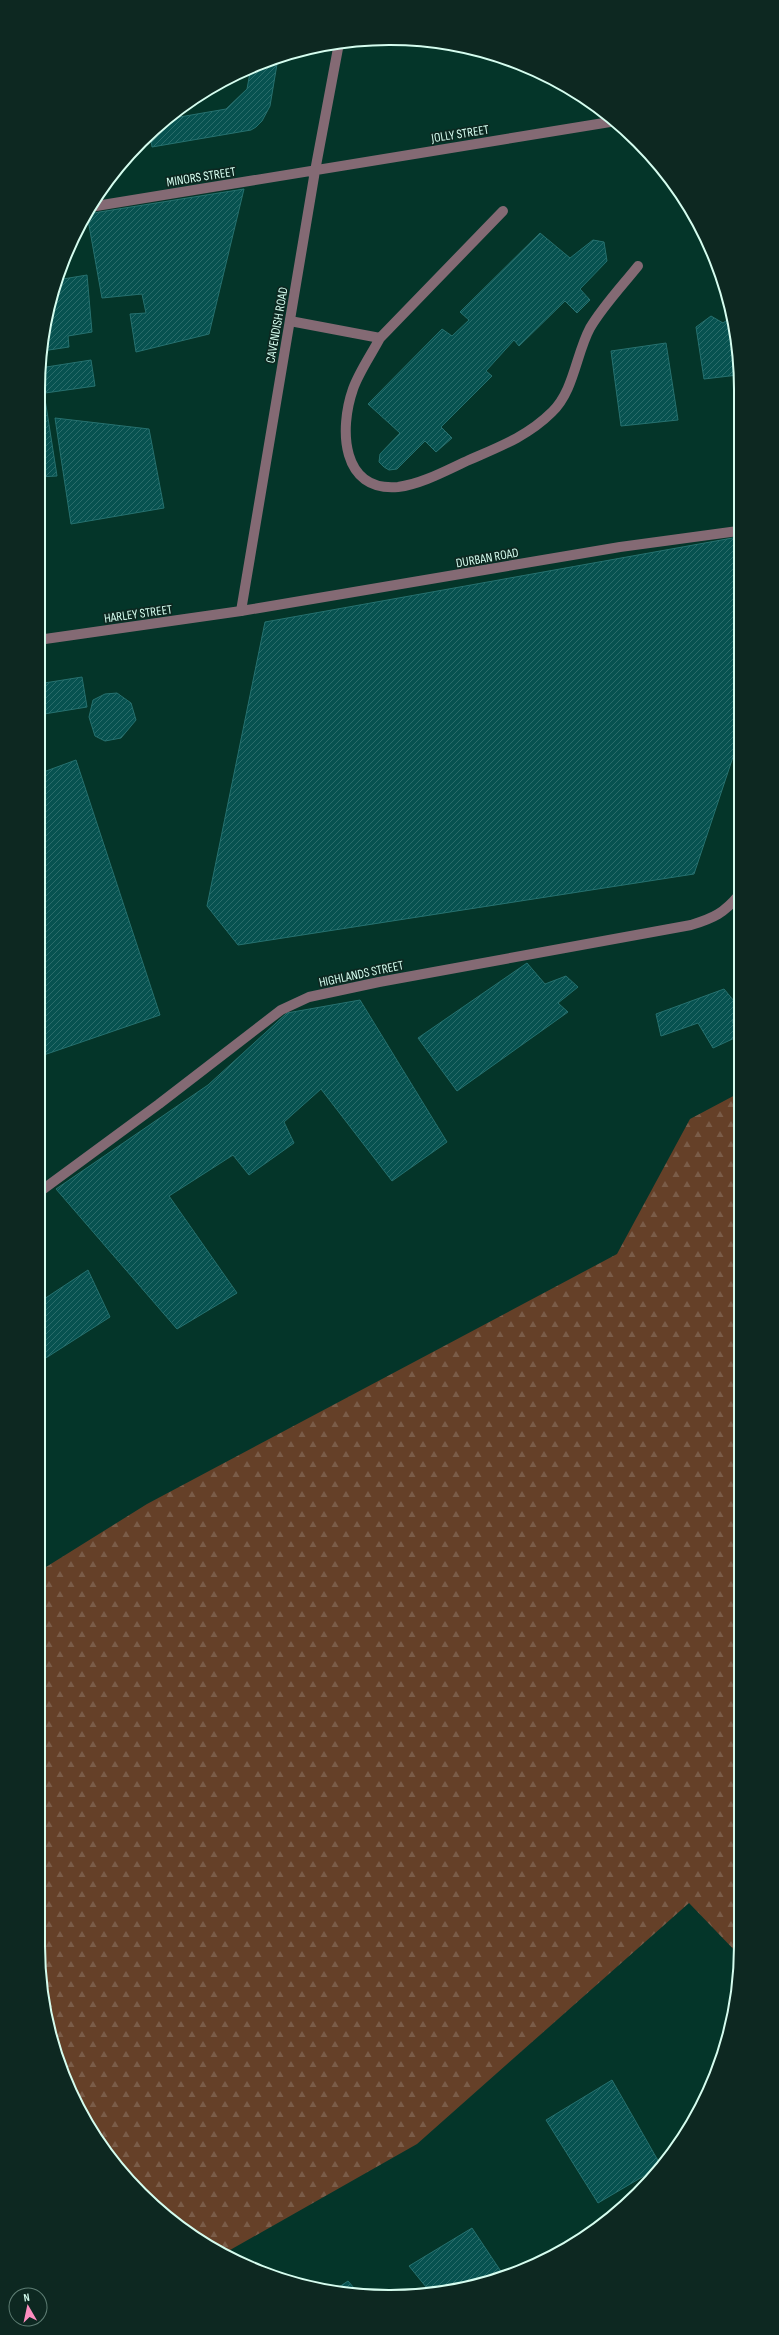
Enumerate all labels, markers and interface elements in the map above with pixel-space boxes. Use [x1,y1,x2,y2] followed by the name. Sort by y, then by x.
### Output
[429,122,490,147] street label: JOLLY STREET
[165,164,237,190] street label: MINORS STREET
[262,286,292,364] street label: CAVENDISH ROAD
[455,545,520,571] street label: DURBAN ROAD
[103,601,173,627] street label: HARLEY STREET
[317,957,405,991] street label: HIGHLANDS STREET
[8,2287,48,2327] north arrow
[23,2291,31,2304] text: N

